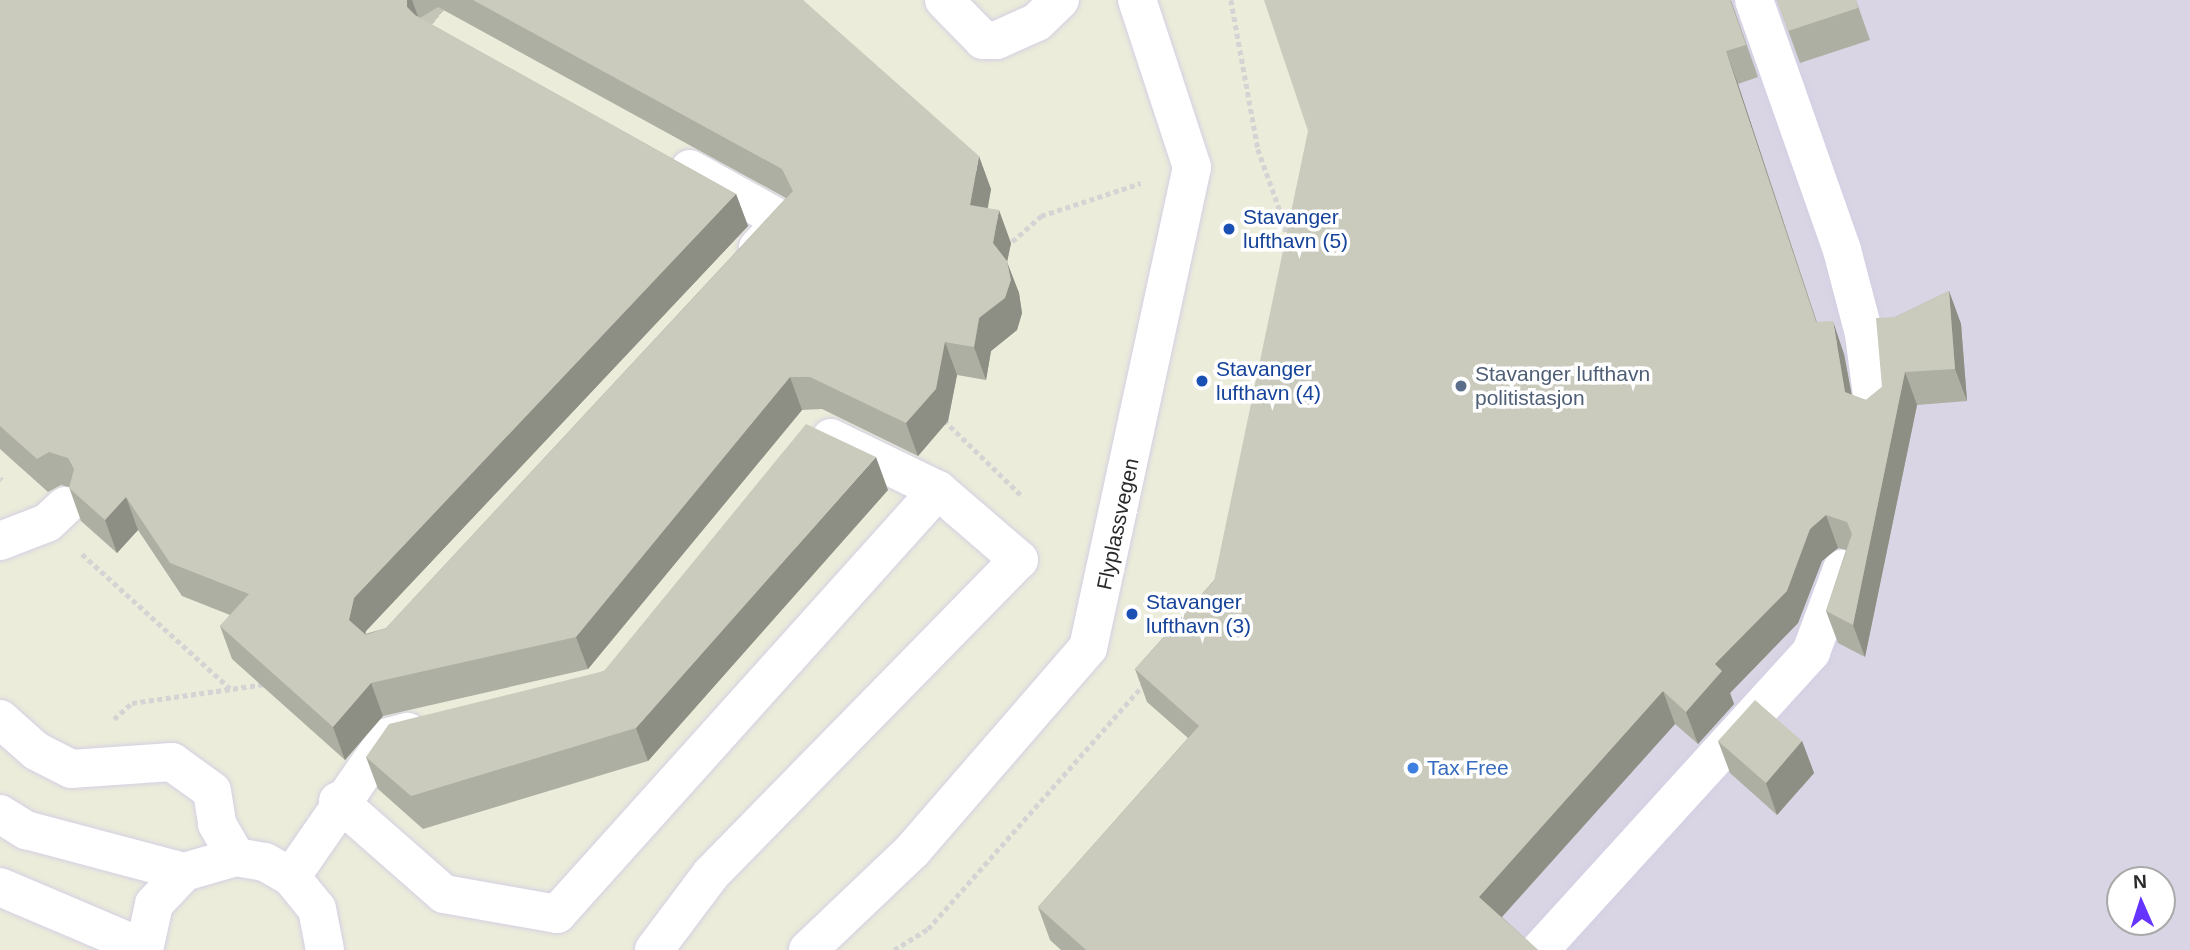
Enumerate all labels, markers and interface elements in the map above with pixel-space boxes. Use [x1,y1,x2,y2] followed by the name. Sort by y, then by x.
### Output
[1243,204,1348,254] place label: Stavanger lufthavn (5)
[1221,221,1237,237] marker: Stavanger lufthavn (5)
[1216,356,1321,406] place label: Stavanger lufthavn (4)
[1475,361,1650,411] place label: Stavanger lufthavn politistasjon
[1194,373,1210,389] marker: Stavanger lufthavn (4)
[1453,378,1469,394] marker: Stavanger lufthavn politistasjon
[1092,456,1144,592] street label: Flyplassvegen
[1146,589,1251,639] place label: Stavanger lufthavn (3)
[1124,606,1140,622] marker: Stavanger lufthavn (3)
[1427,755,1509,781] place label: Tax Free
[1405,760,1421,776] marker: Tax Free
[2106,866,2176,936] north arrow
[2133,871,2147,892] text: N

